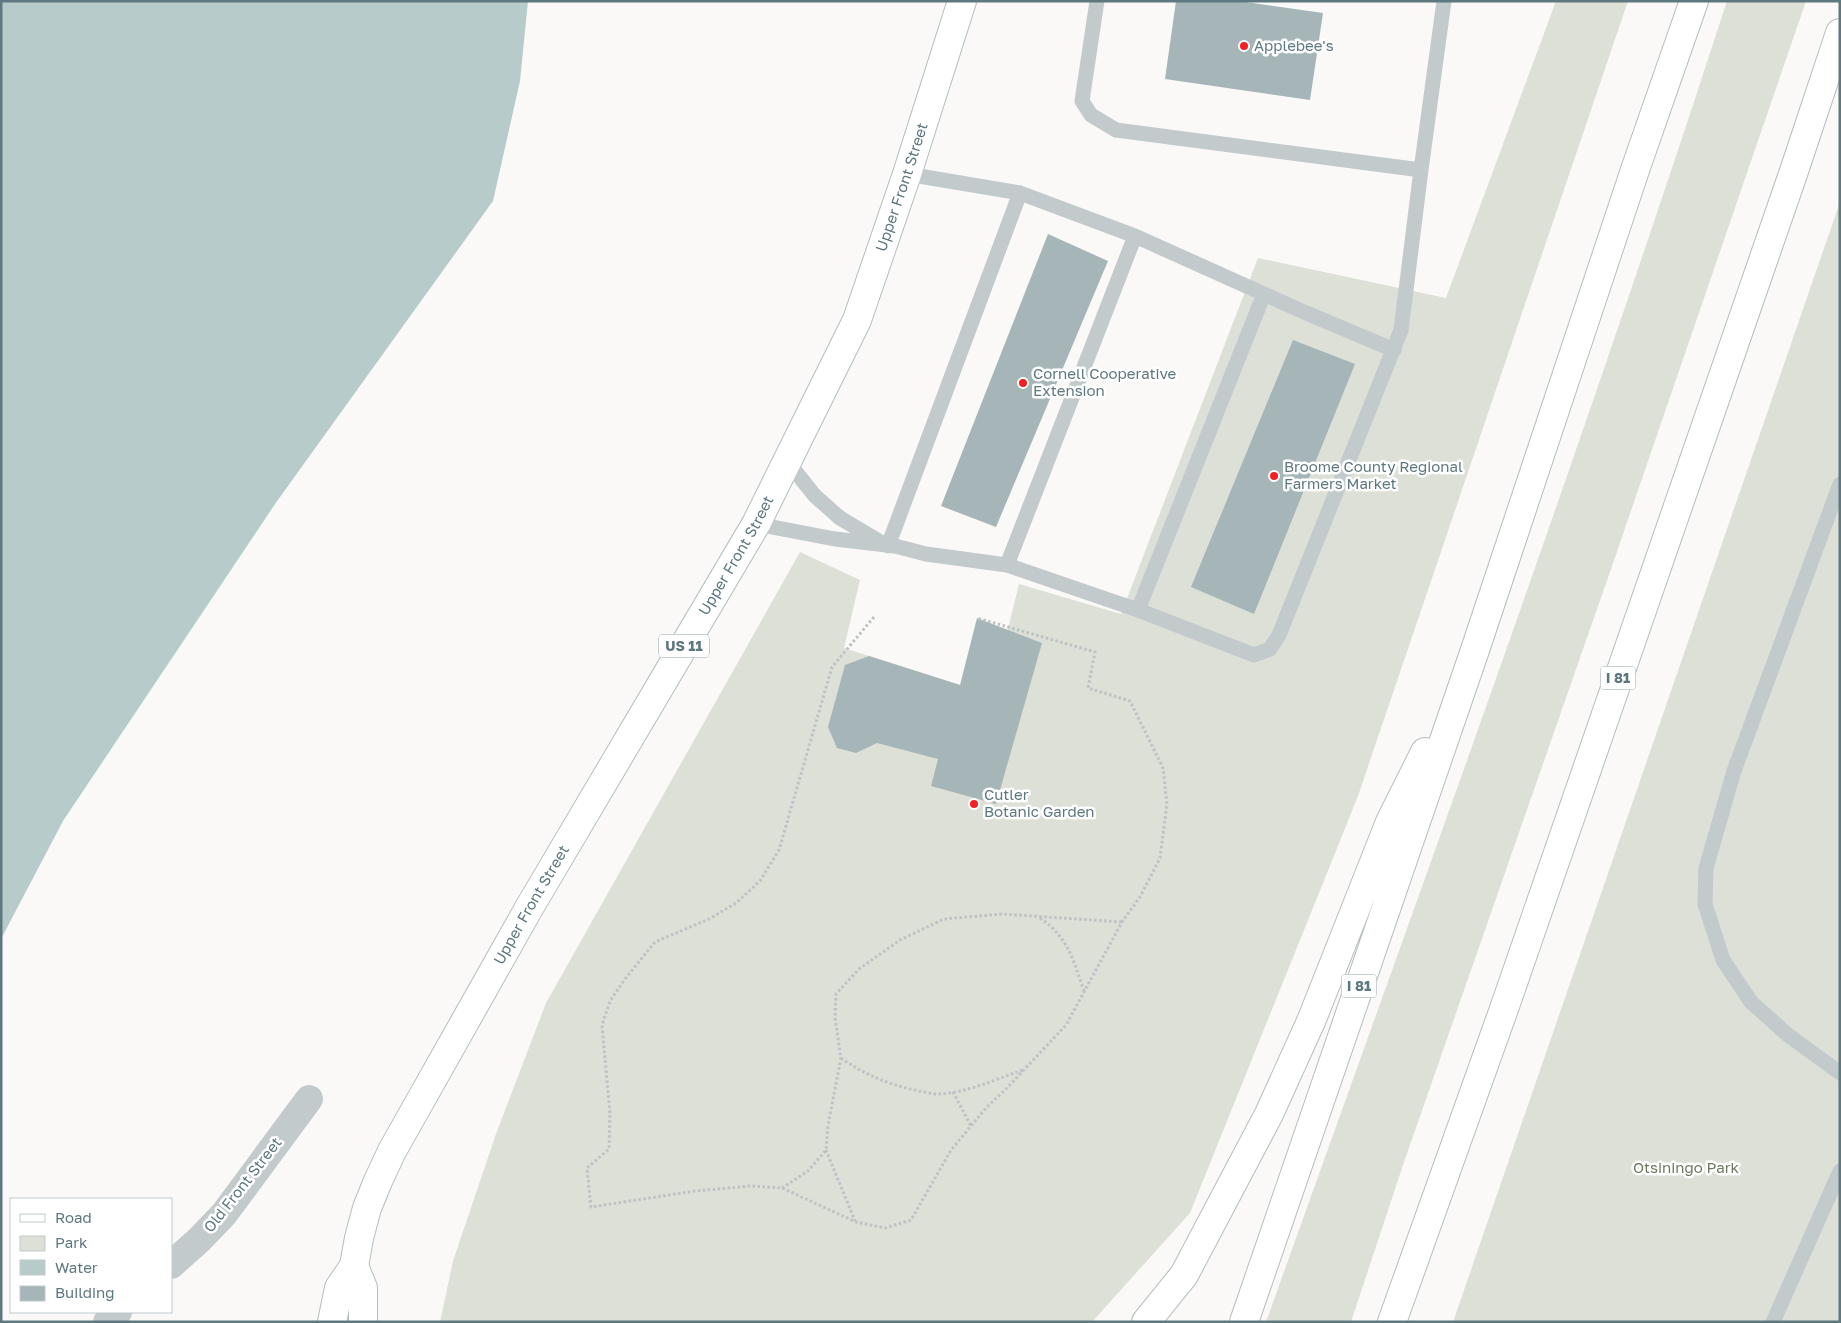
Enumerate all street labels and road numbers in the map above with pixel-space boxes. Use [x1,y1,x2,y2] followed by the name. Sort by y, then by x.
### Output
[871,120,931,254] street label: Upper Front Street
[694,492,777,618] street label: Upper Front Street
[659,634,709,658] road number: US 11
[1600,666,1636,690] road number: I 81
[489,842,572,967] street label: Upper Front Street
[1342,974,1376,998] road number: I 81
[200,1133,285,1235] street label: Old Front Street

